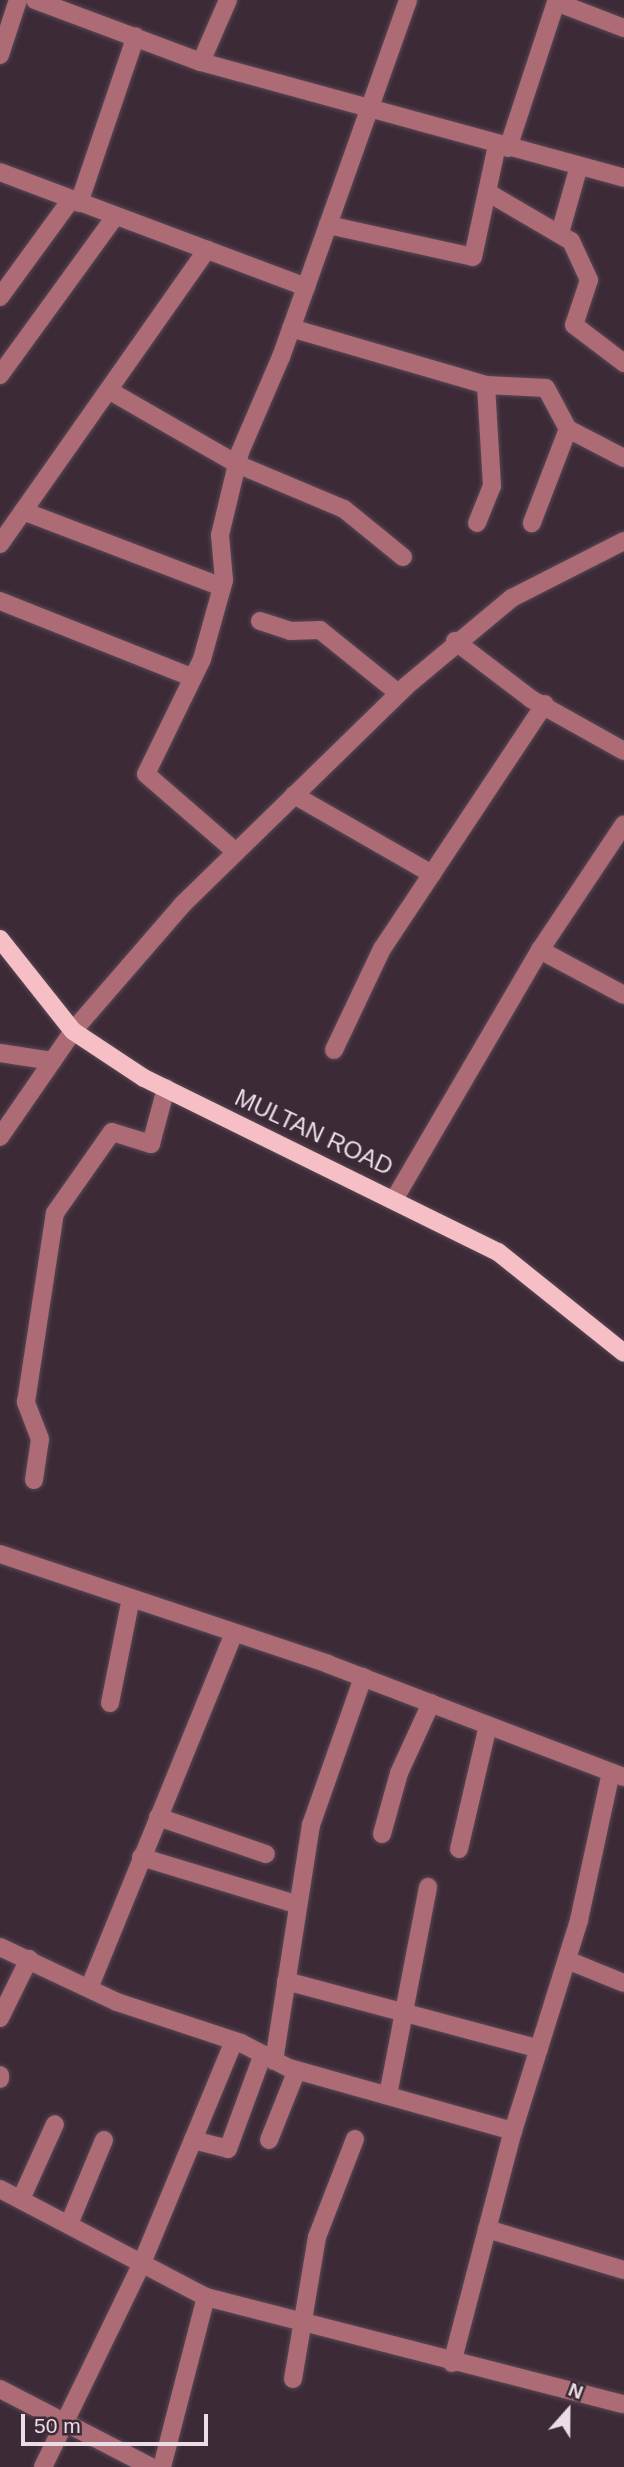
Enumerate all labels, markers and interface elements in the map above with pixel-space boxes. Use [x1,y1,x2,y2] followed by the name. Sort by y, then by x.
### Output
[230,1083,398,1181] street label: MULTAN ROAD
[533,2376,603,2446] north arrow
[566,2379,586,2403] text: N
[24,2400,212,2444] scale bar
[34,2414,81,2437] text: 50 m

